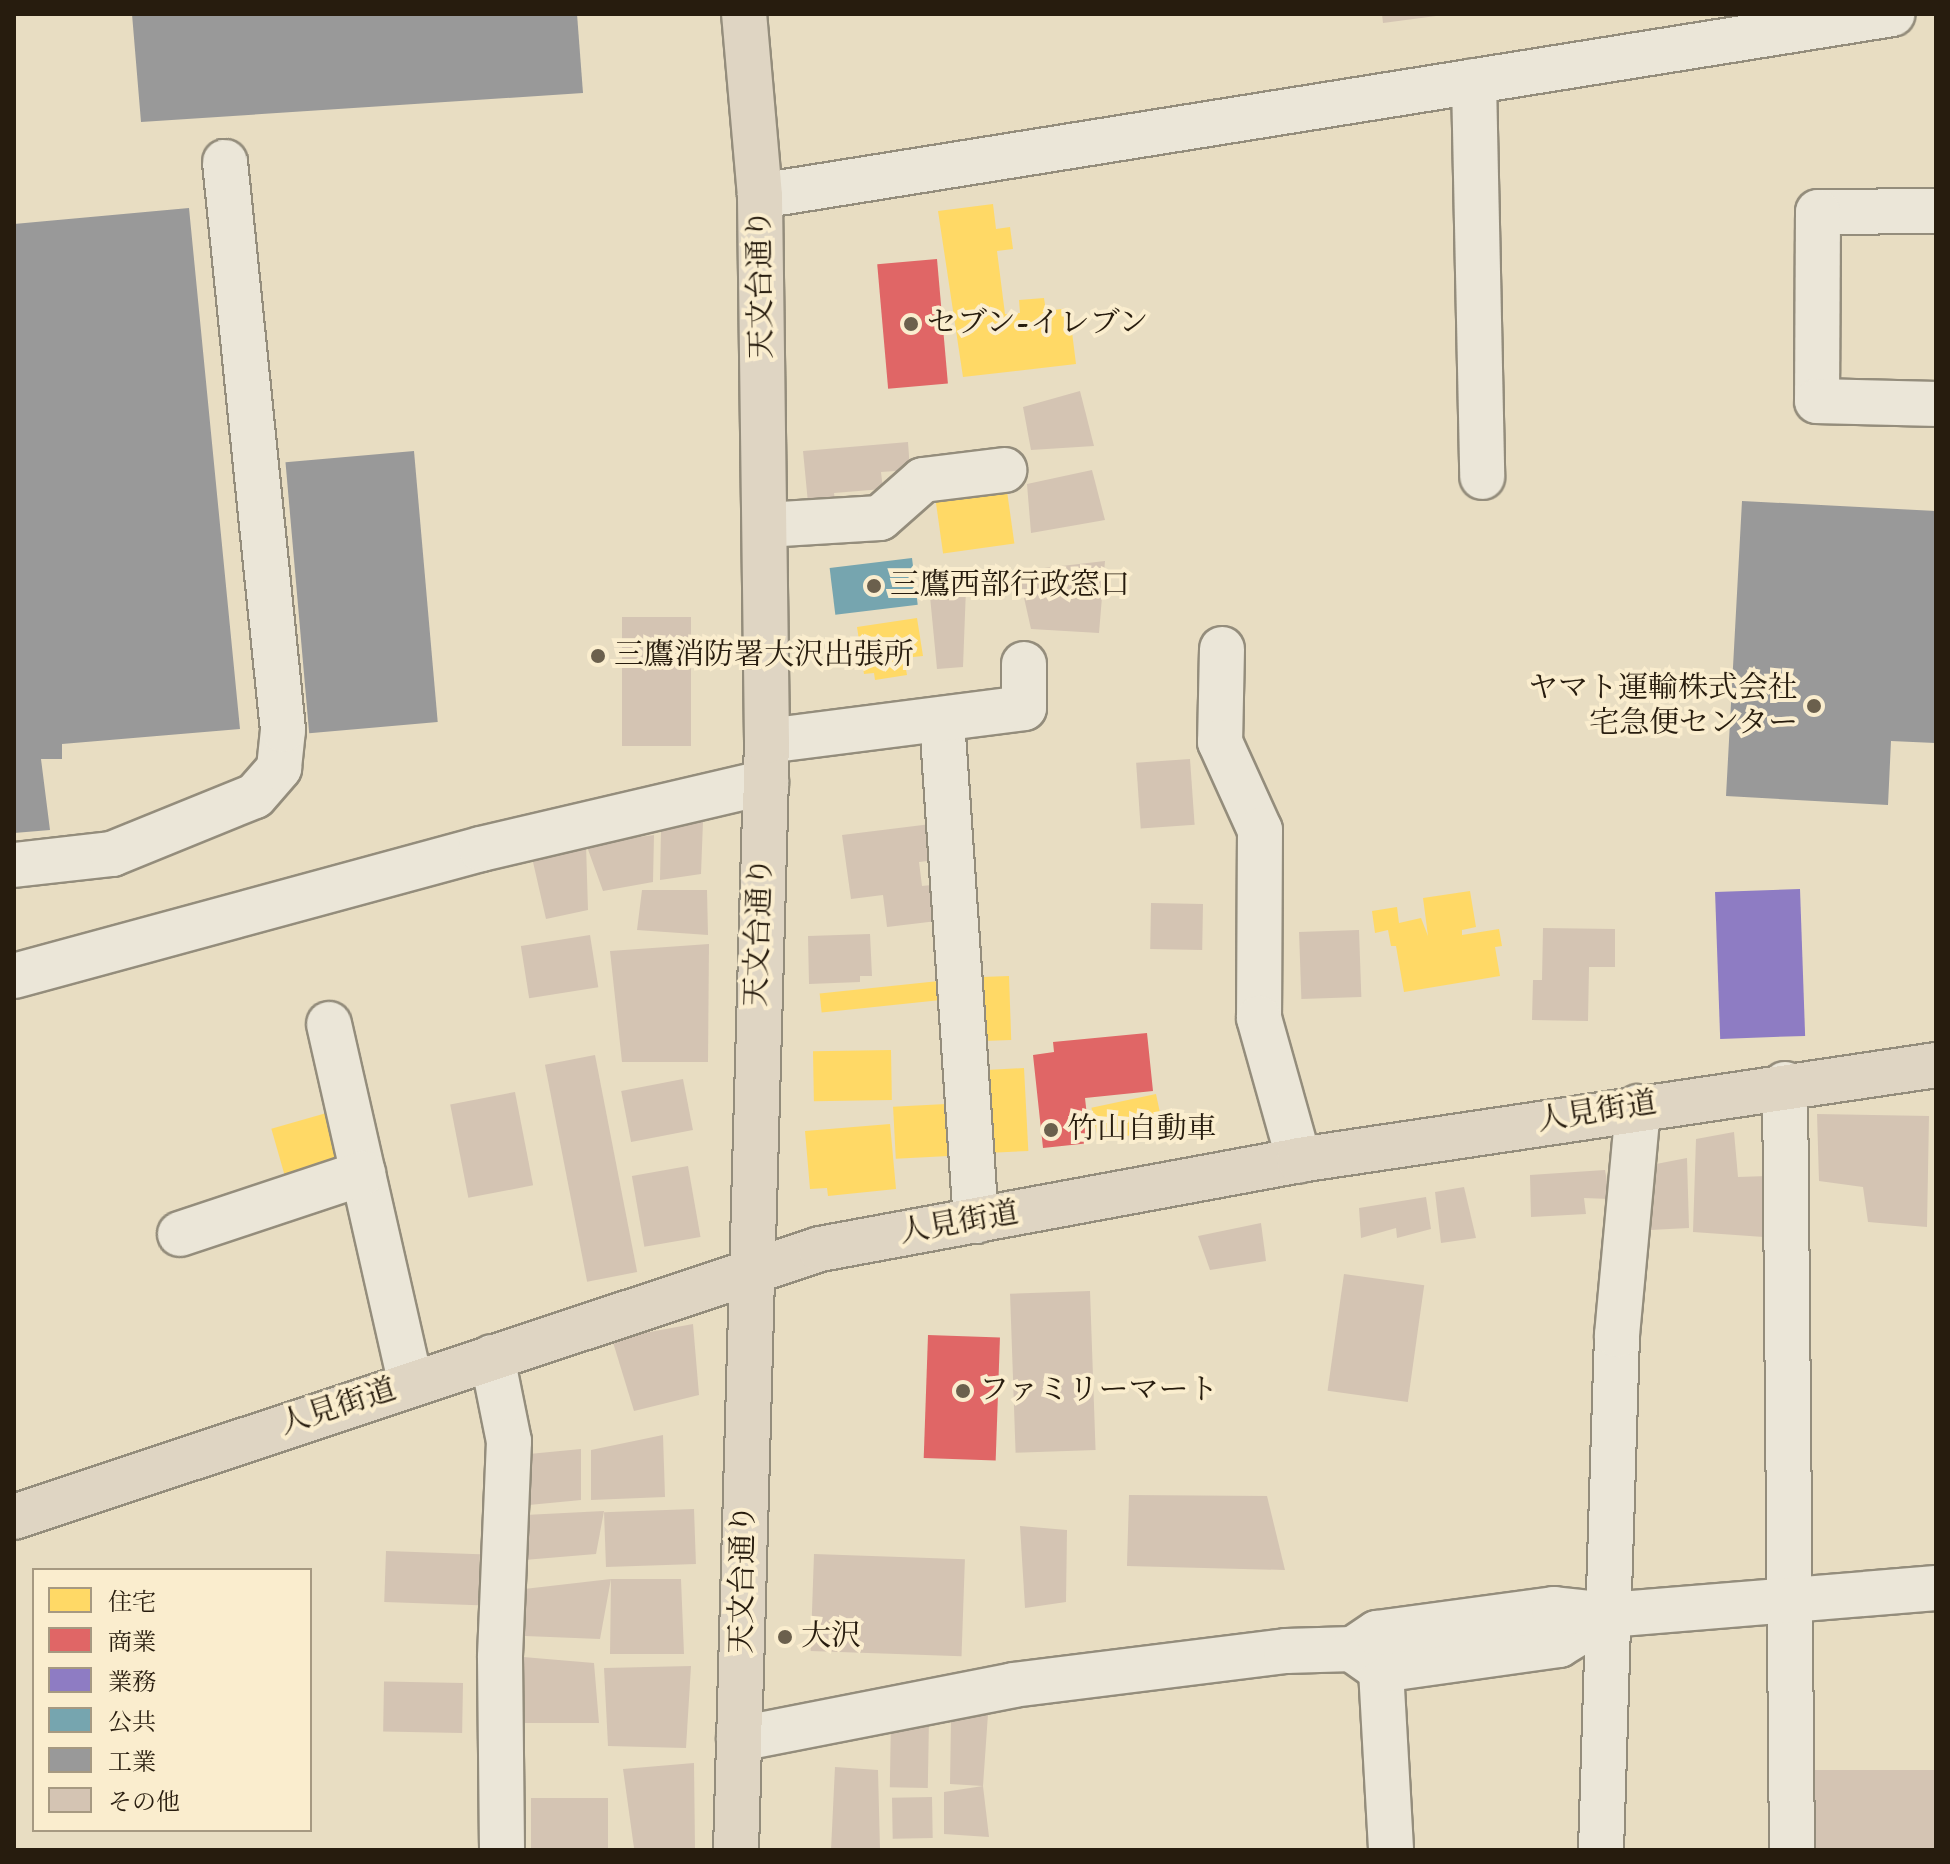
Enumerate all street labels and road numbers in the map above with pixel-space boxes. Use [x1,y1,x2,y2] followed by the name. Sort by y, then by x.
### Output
[743,209,781,359] street label: 天文台通り
[739,856,781,1008] street label: 天文台通り
[1535,1086,1659,1140] street label: 人見街道
[897,1196,1021,1252] street label: 人見街道
[275,1372,401,1444] street label: 人見街道
[725,1504,763,1654] street label: 天文台通り

